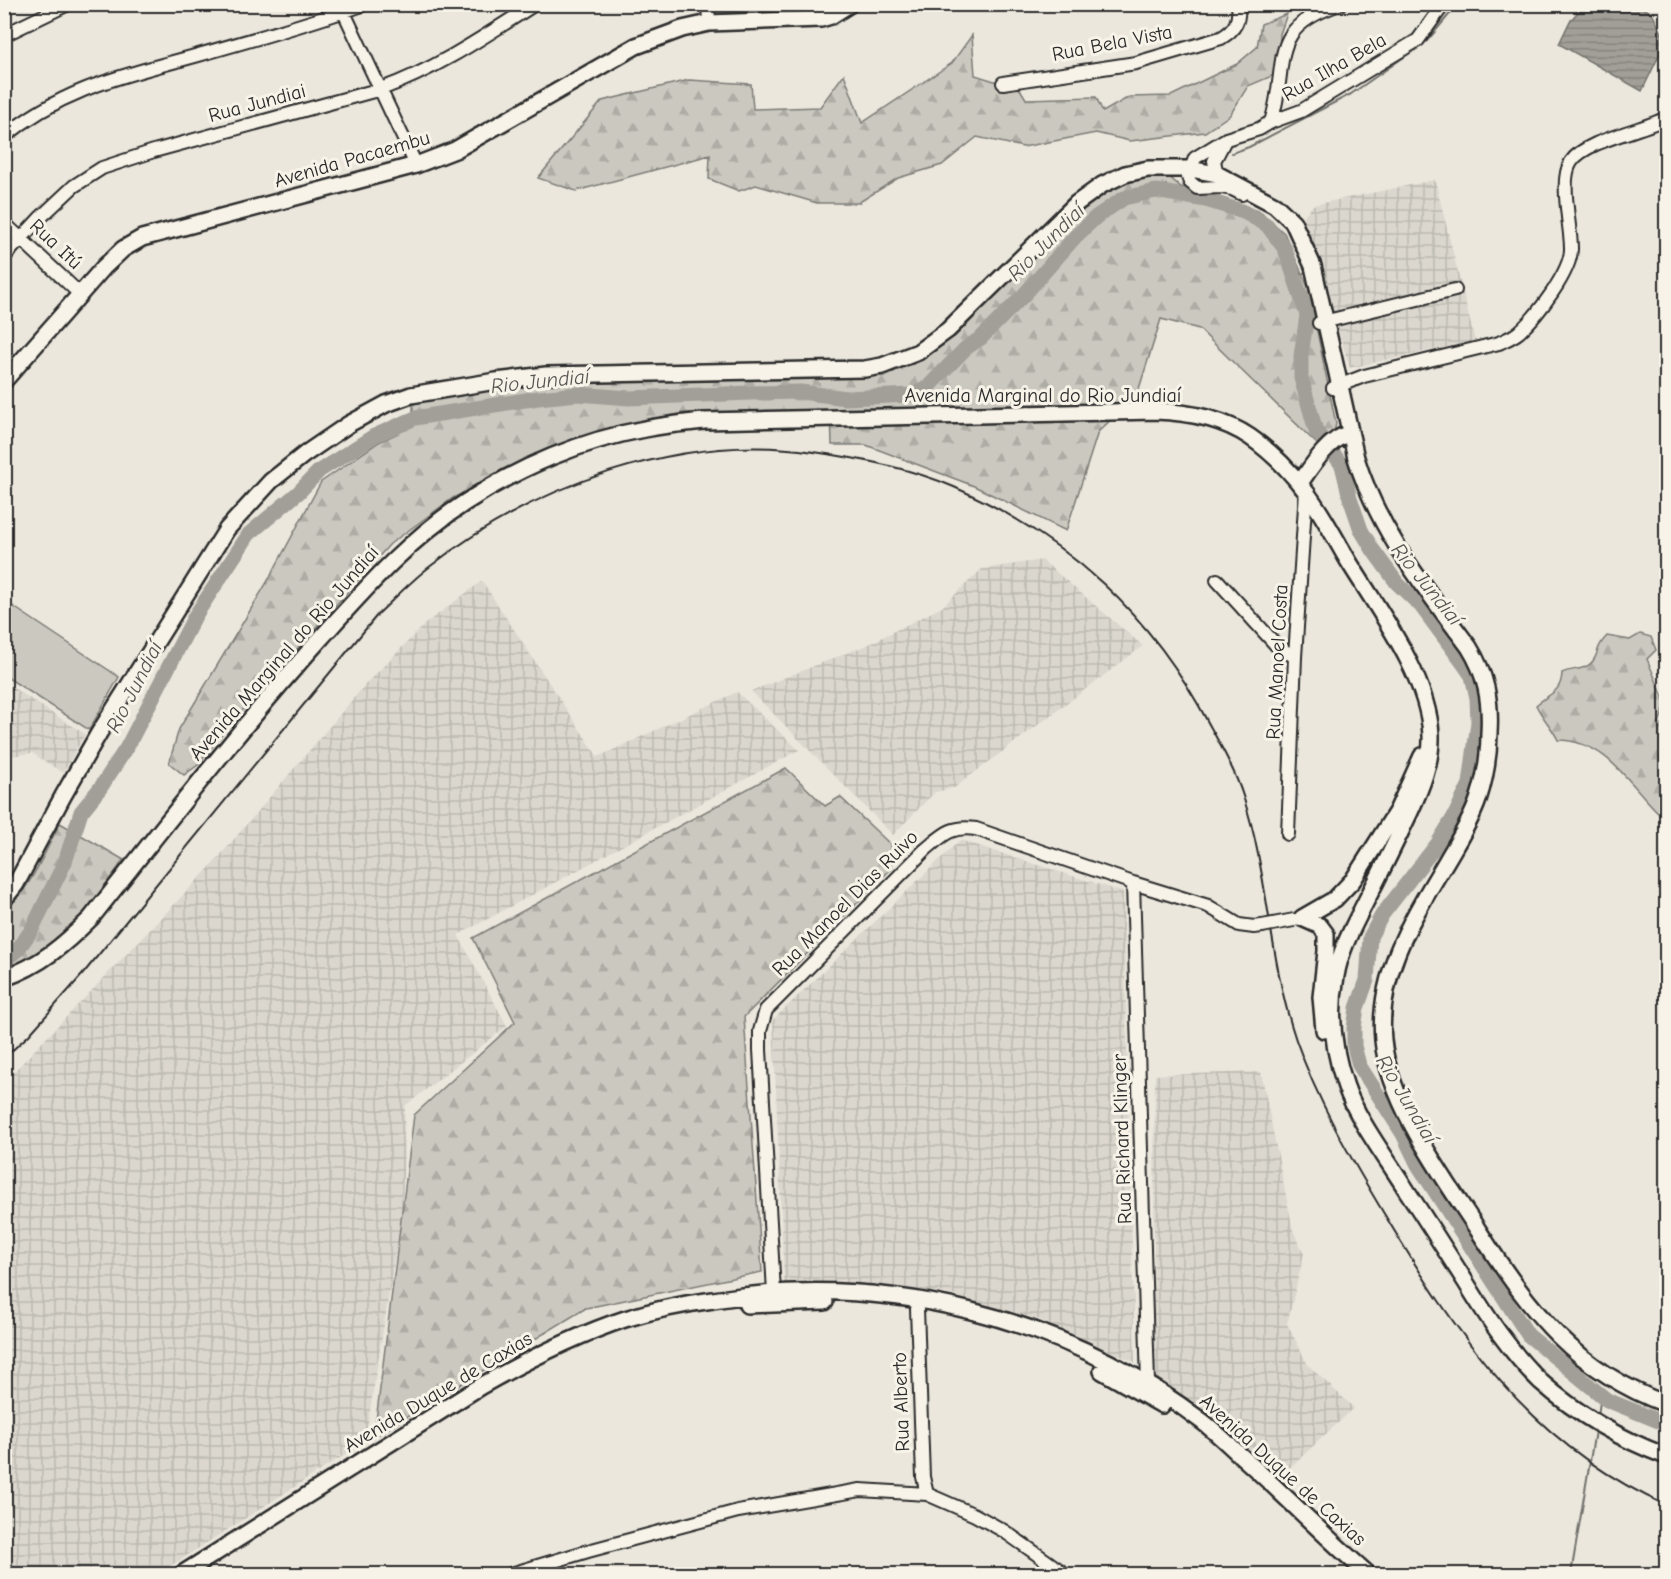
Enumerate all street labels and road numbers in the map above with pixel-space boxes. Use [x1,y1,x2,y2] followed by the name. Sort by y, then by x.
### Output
[1050,20,1174,66] street label: Rua Bela Vista
[1278,28,1390,106] street label: Rua Ilha Bela
[206,79,308,127] street label: Rua Jundiai
[271,126,433,192] street label: Avenida Pacaembu
[25,214,87,274] street label: Rua Itú
[905,384,1182,407] street label: Avenida Marginal do Rio Jundiaí
[185,541,384,765] street label: Avenida Marginal do Rio Jundiaí
[1261,584,1293,740] street label: Rua Manoel Costa
[767,825,923,981] street label: Rua Manoel Dias Ruivo
[1108,1053,1136,1225] street label: Rua Richard Klinger
[340,1327,536,1457] street label: Avenida Duque de Caxias
[888,1352,914,1452] street label: Rua Alberto
[1195,1389,1371,1551] street label: Avenida Duque de Caxias

